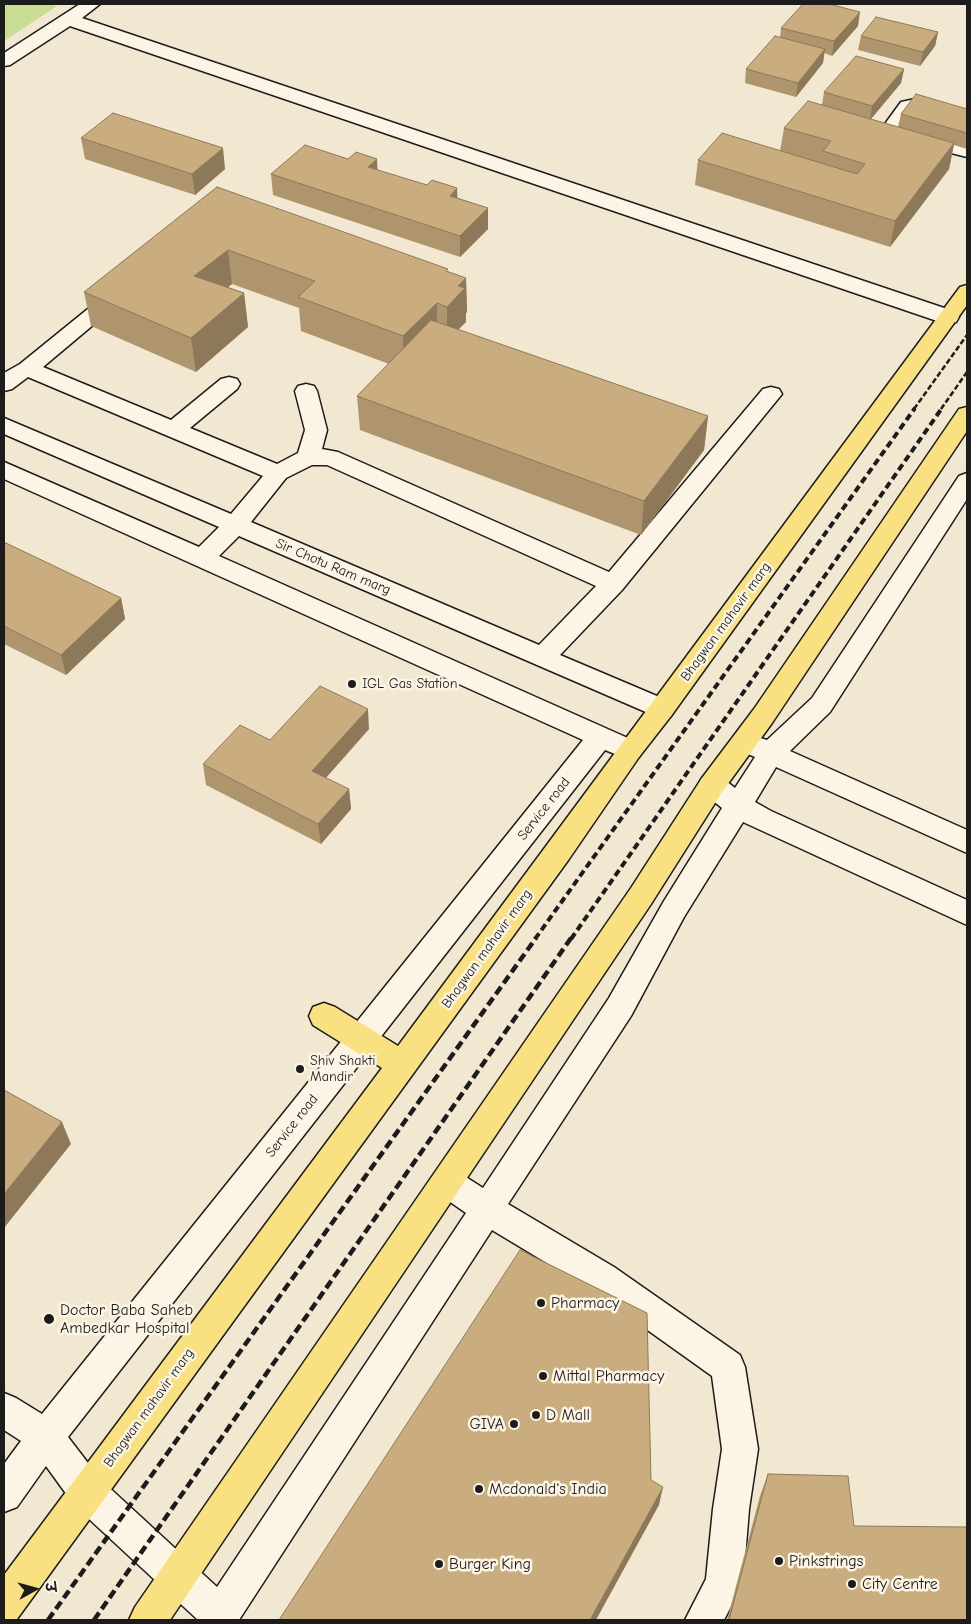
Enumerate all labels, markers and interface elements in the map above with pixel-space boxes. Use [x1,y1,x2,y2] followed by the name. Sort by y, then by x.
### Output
[273,535,393,599] street label: Sir Chotu Ram marg
[677,559,775,685] street label: Bhagwan mahavir marg
[362,676,457,692] place label: IGL Gas Station
[346,678,358,690] marker: IGL Gas Station
[514,774,574,844] street label: Service road
[438,886,536,1012] street label: Bhagwan mahavir marg
[310,1053,375,1086] place label: Shiv Shakti Mandir
[294,1063,306,1075] marker: Shiv Shakti Mandir
[262,1091,322,1161] street label: Service road
[551,1293,619,1313] place label: Pharmacy
[535,1297,547,1309] marker: Pharmacy
[60,1300,193,1338] place label: Doctor Baba Saheb Ambedkar Hospital
[42,1312,56,1326] marker: Doctor Baba Saheb Ambedkar Hospital
[100,1345,198,1471] street label: Bhagwan mahavir marg
[553,1366,664,1386] place label: Mittal Pharmacy
[537,1370,549,1382] marker: Mittal Pharmacy
[546,1405,590,1425] place label: D Mall
[530,1409,542,1421] marker: D Mall
[469,1414,504,1434] place label: GIVA
[508,1418,520,1430] marker: GIVA
[489,1479,607,1499] place label: Mcdonald's India
[473,1483,485,1495] marker: Mcdonald's India
[789,1551,863,1571] place label: Pinkstrings
[449,1554,531,1574] place label: Burger King
[773,1555,785,1567] marker: Pinkstrings
[433,1558,445,1570] marker: Burger King
[10,1564,60,1614] north arrow
[862,1574,938,1594] place label: City Centre
[846,1578,858,1590] marker: City Centre
[41,1581,59,1593] text: उ

